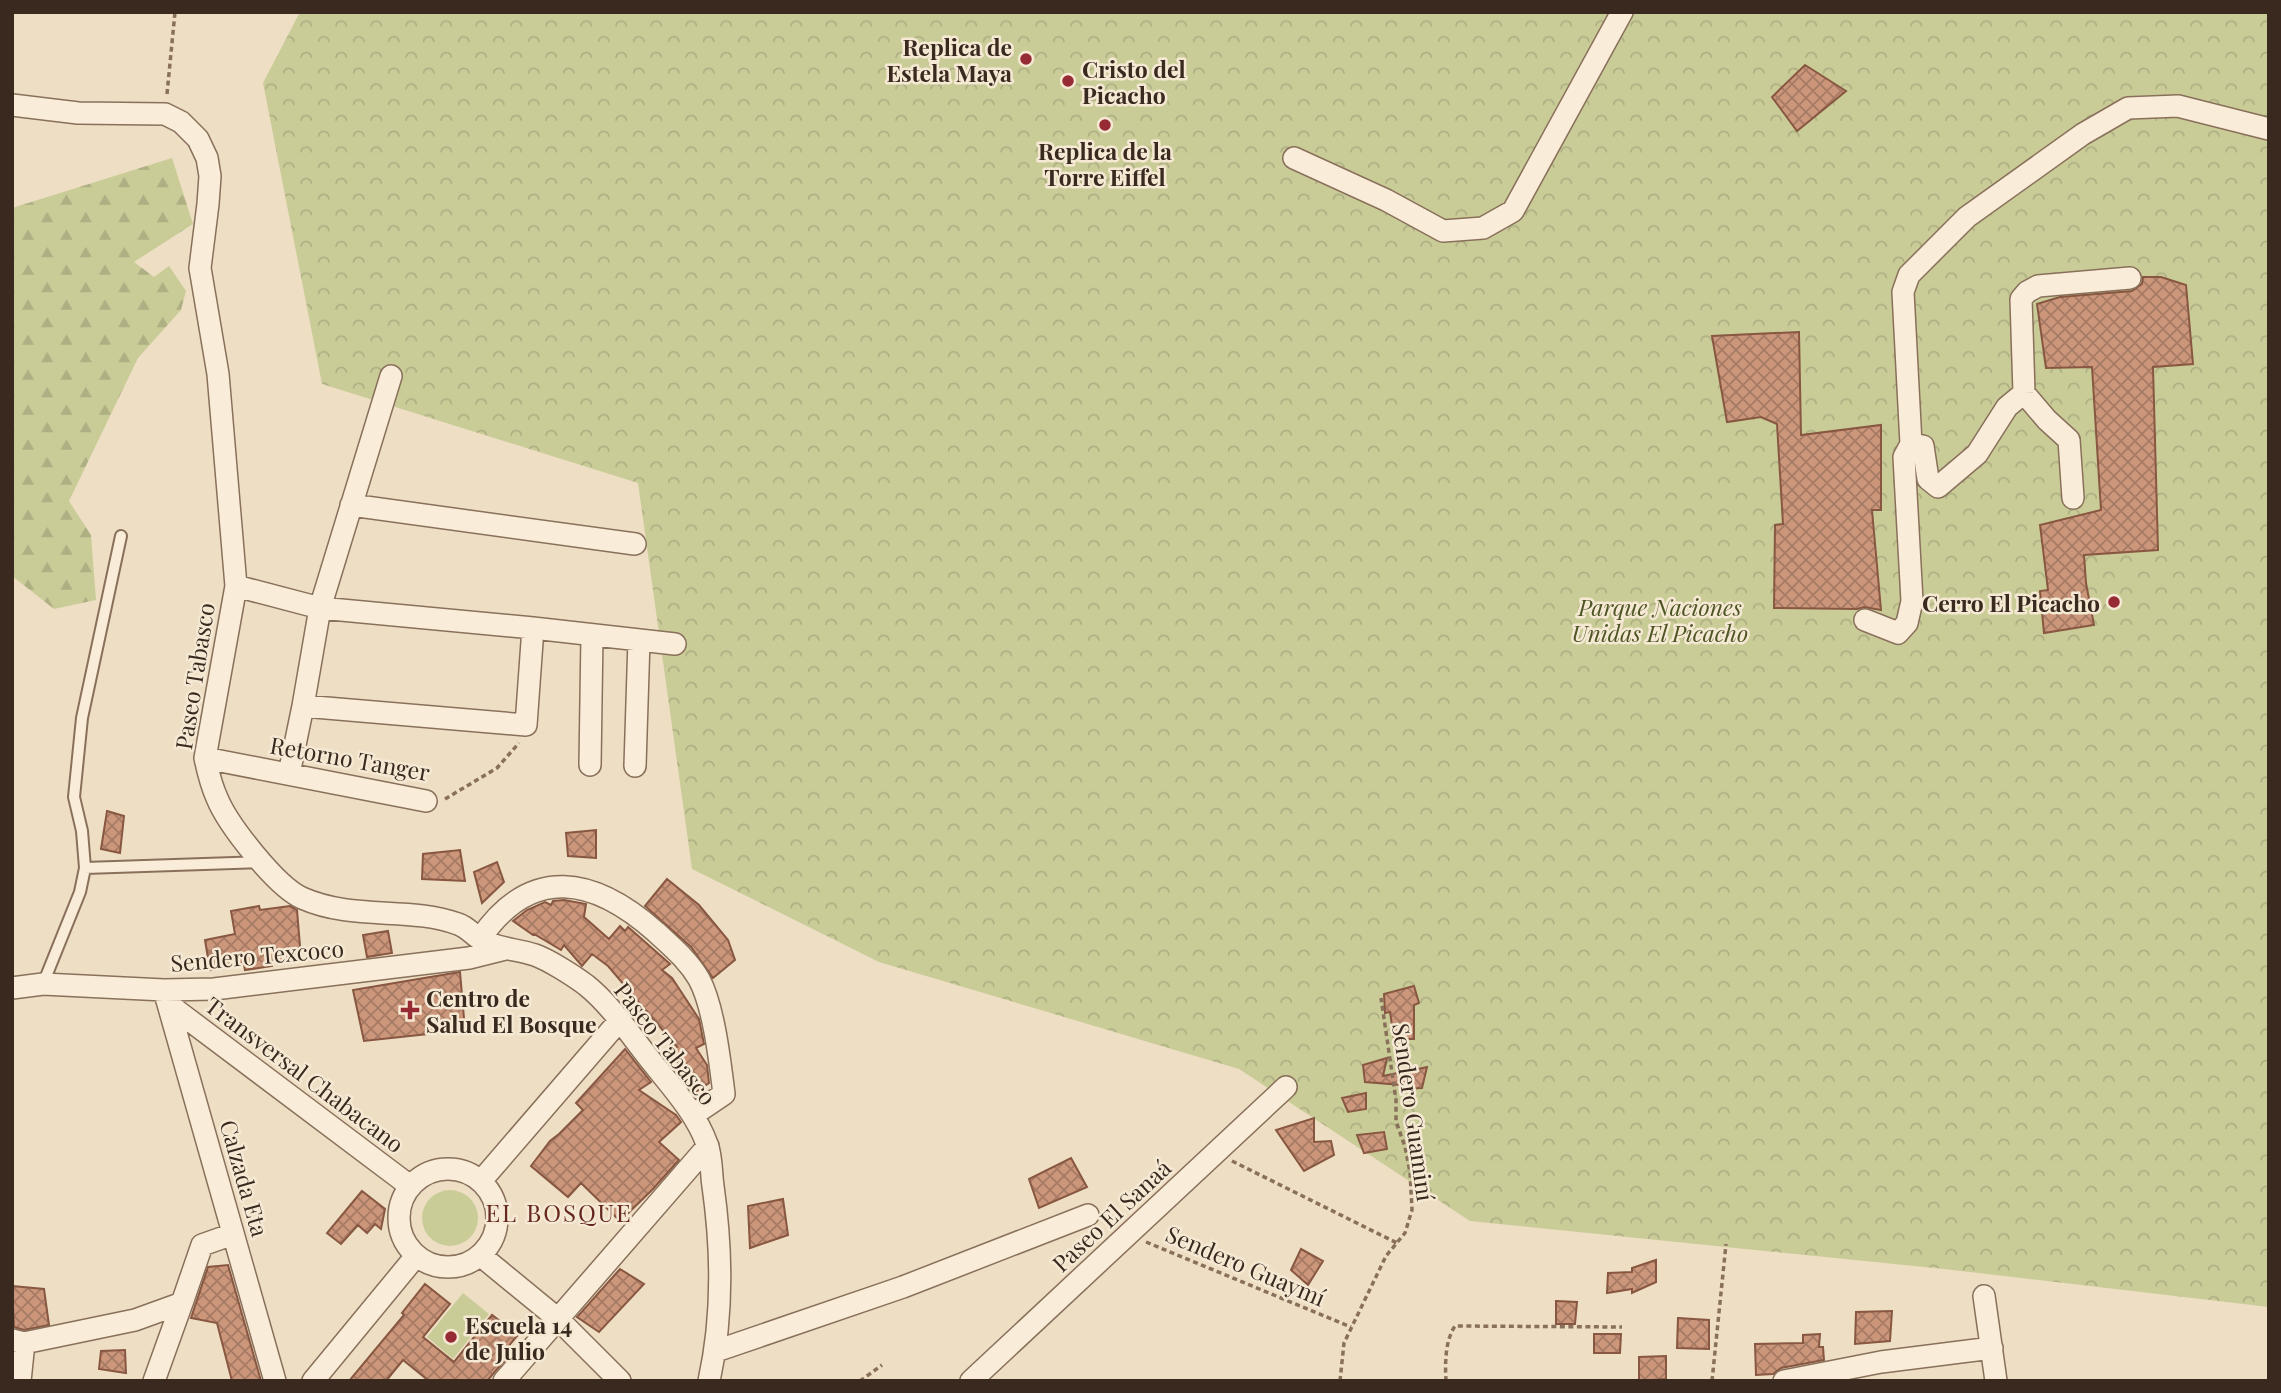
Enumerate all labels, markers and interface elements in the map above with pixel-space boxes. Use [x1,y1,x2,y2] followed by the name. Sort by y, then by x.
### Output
[886,31,1012,88] place label: Replica de Estela Maya
[1018,51,1034,67] marker: Replica de Estela Maya
[1082,53,1186,110] place label: Cristo del Picacho
[1060,73,1076,89] marker: Cristo del Picacho
[1097,117,1113,133] marker: Replica de la Torre Eiffel
[1038,135,1172,192] place label: Replica de la Torre Eiffel
[1922,587,2100,618] place label: Cerro El Picacho
[1572,591,1748,648] park label: Parque Naciones Unidas El Picacho
[2106,594,2122,610] marker: Cerro El Picacho
[167,600,221,752] street label: Paseo Tabasco
[268,729,432,787] street label: Retorno Tanger
[169,932,345,978] street label: Sendero Texcoco
[608,975,724,1111] street label: Paseo Tabasco
[426,982,597,1039] place label: Centro de Salud El Bosque
[199,989,411,1159] street label: Transversal Chabacano
[400,1000,420,1020] marker: Centro de Salud El Bosque
[1386,1021,1442,1203] street label: Sendero Guaminí
[214,1116,277,1241] street label: Calzada Eta
[1045,1152,1177,1278] street label: Paseo El Sanaá
[485,1196,633,1228] district label: EL BOSQUE
[1161,1217,1331,1313] street label: Sendero Guaymí
[465,1309,572,1366] place label: Escuela 14 de Julio
[443,1329,459,1345] marker: Escuela 14 de Julio

